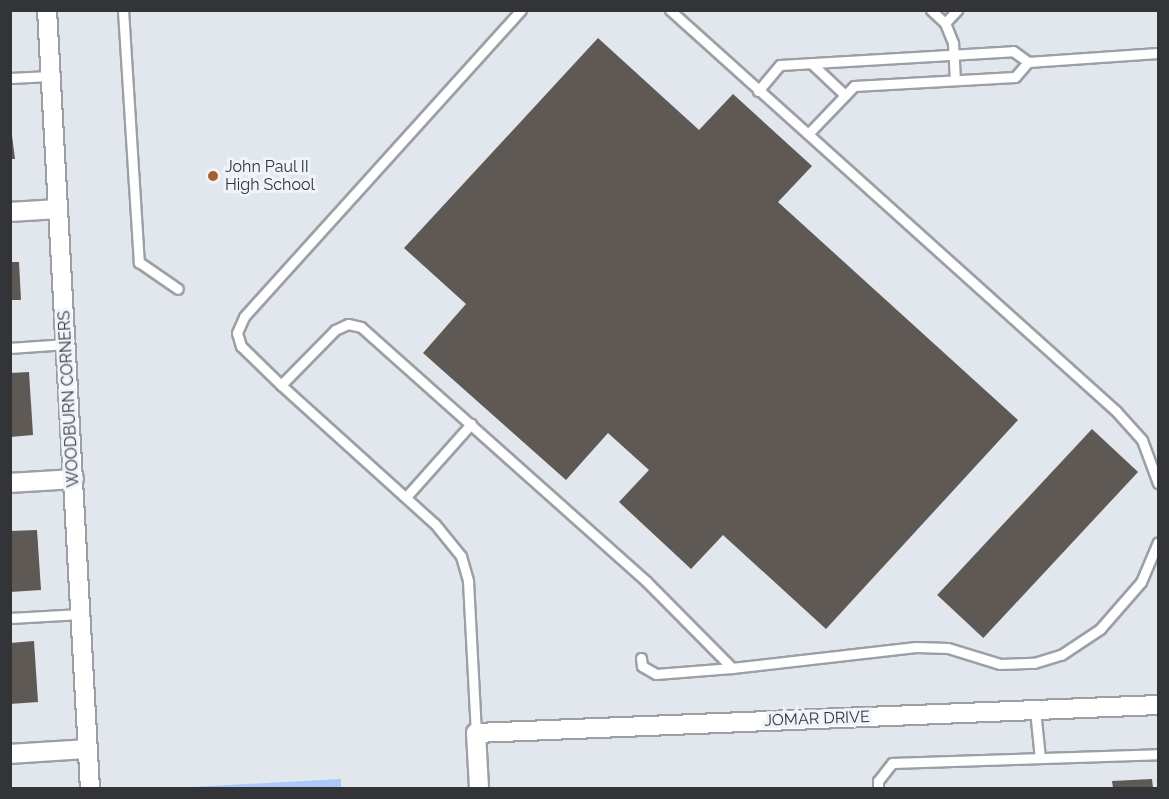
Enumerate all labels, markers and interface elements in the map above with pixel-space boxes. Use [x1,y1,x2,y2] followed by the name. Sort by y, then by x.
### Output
[225,157,315,195] place label: John Paul II High School
[206,169,220,183] marker: John Paul II High School
[55,310,83,488] street label: WOODBURN CORNERS
[764,708,870,730] street label: JOMAR DRIVE

